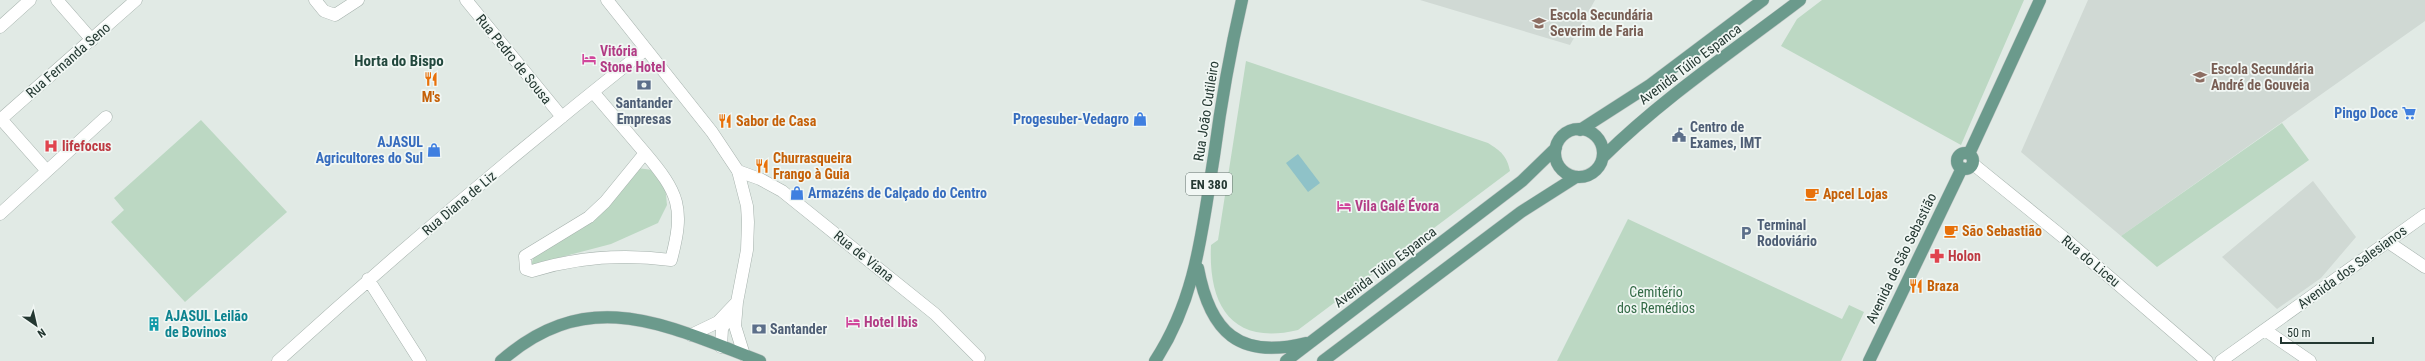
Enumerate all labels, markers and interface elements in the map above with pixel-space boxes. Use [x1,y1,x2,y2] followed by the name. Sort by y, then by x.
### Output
[1550,7,1653,39] place label: Escola Secundária Severim de Faria
[473,11,555,107] street label: Rua Pedro de Sousa
[1531,15,1547,31] school or university icon: Escola Secundária Severim de Faria
[23,19,113,101] street label: Rua Fernanda Seno
[1636,20,1744,108] street label: Avenida Túlio Espanca
[600,43,666,75] place label: Vitória Stone Hotel
[581,51,597,67] hotel icon: Vitória Stone Hotel
[354,52,444,70] district label: Horta do Bispo
[1190,60,1222,162] street label: Rua João Cutileiro
[2211,61,2314,93] place label: Escola Secundária André de Gouveia
[2192,69,2208,85] school or university icon: Escola Secundária André de Gouveia
[423,71,439,87] restaurant icon: M's
[636,77,652,93] bank icon: Santander Empresas
[422,89,440,105] place label: M's
[615,95,673,127] place label: Santander Empresas
[2334,105,2398,121] place label: Pingo Doce
[2401,105,2417,121] supermarket icon: Pingo Doce
[1013,111,1129,127] place label: Progesuber-Vedagro
[1132,111,1148,127] shop icon: Progesuber-Vedagro
[717,113,733,129] restaurant icon: Sabor de Casa
[736,113,817,129] place label: Sabor de Casa
[1690,119,1762,151] place label: Centro de Exames, IMT
[1671,127,1687,143] public building icon: Centro de Exames, IMT
[316,134,423,166] place label: AJASUL Agricultores do Sul
[43,138,59,154] hospital icon: lifefocus
[62,138,111,154] place label: lifefocus
[426,142,442,158] shop icon: AJASUL Agricultores do Sul
[773,150,852,182] place label: Churrasqueira Frango à Guia
[754,158,770,174] restaurant icon: Churrasqueira Frango à Guia
[419,167,499,239] street label: Rua Diana de Liz
[1186,173,1232,195] road number: EN 380
[789,185,805,201] shop icon: Armazéns de Calçado do Centro
[808,185,987,201] place label: Armazéns de Calçado do Centro
[1804,186,1820,202] cafe icon: Apcel Lojas
[1823,186,1888,202] place label: Apcel Lojas
[1862,190,1940,326] street label: Avenida de São Sebastião
[1355,197,1439,214] place label: Vila Galé Évora
[1336,198,1352,214] hotel icon: Vila Galé Évora
[1757,217,1817,249] place label: Terminal Rodoviário
[2294,222,2410,312] street label: Avenida dos Salesianos
[1331,223,1439,311] street label: Avenida Túlio Espanca
[1943,223,1959,239] cafe icon: São Sebastião
[1962,223,2042,239] place label: São Sebastião
[1738,225,1754,241] parking icon: Terminal Rodoviário
[831,227,897,285] street label: Rua de Viana
[2059,232,2123,290] street label: Rua do Liceu
[1929,248,1945,264] pharmacy icon: Holon
[1948,248,1981,264] place label: Holon
[1908,278,1924,294] restaurant icon: Braza
[1927,278,1959,294] place label: Braza
[1617,284,1695,316] park label: Cemitério dos Remédios
[16,305,56,345] north arrow
[165,308,248,340] place label: AJASUL Leilão de Bovinos
[845,314,861,330] hotel icon: Hotel Ibis
[864,314,918,330] place label: Hotel Ibis
[146,316,162,332] building icon: AJASUL Leilão de Bovinos
[2281,319,2373,345] scale bar
[751,321,767,337] bank icon: Santander
[770,321,827,337] place label: Santander
[35,326,48,340] text: N
[2287,326,2311,340] text: 50 m

